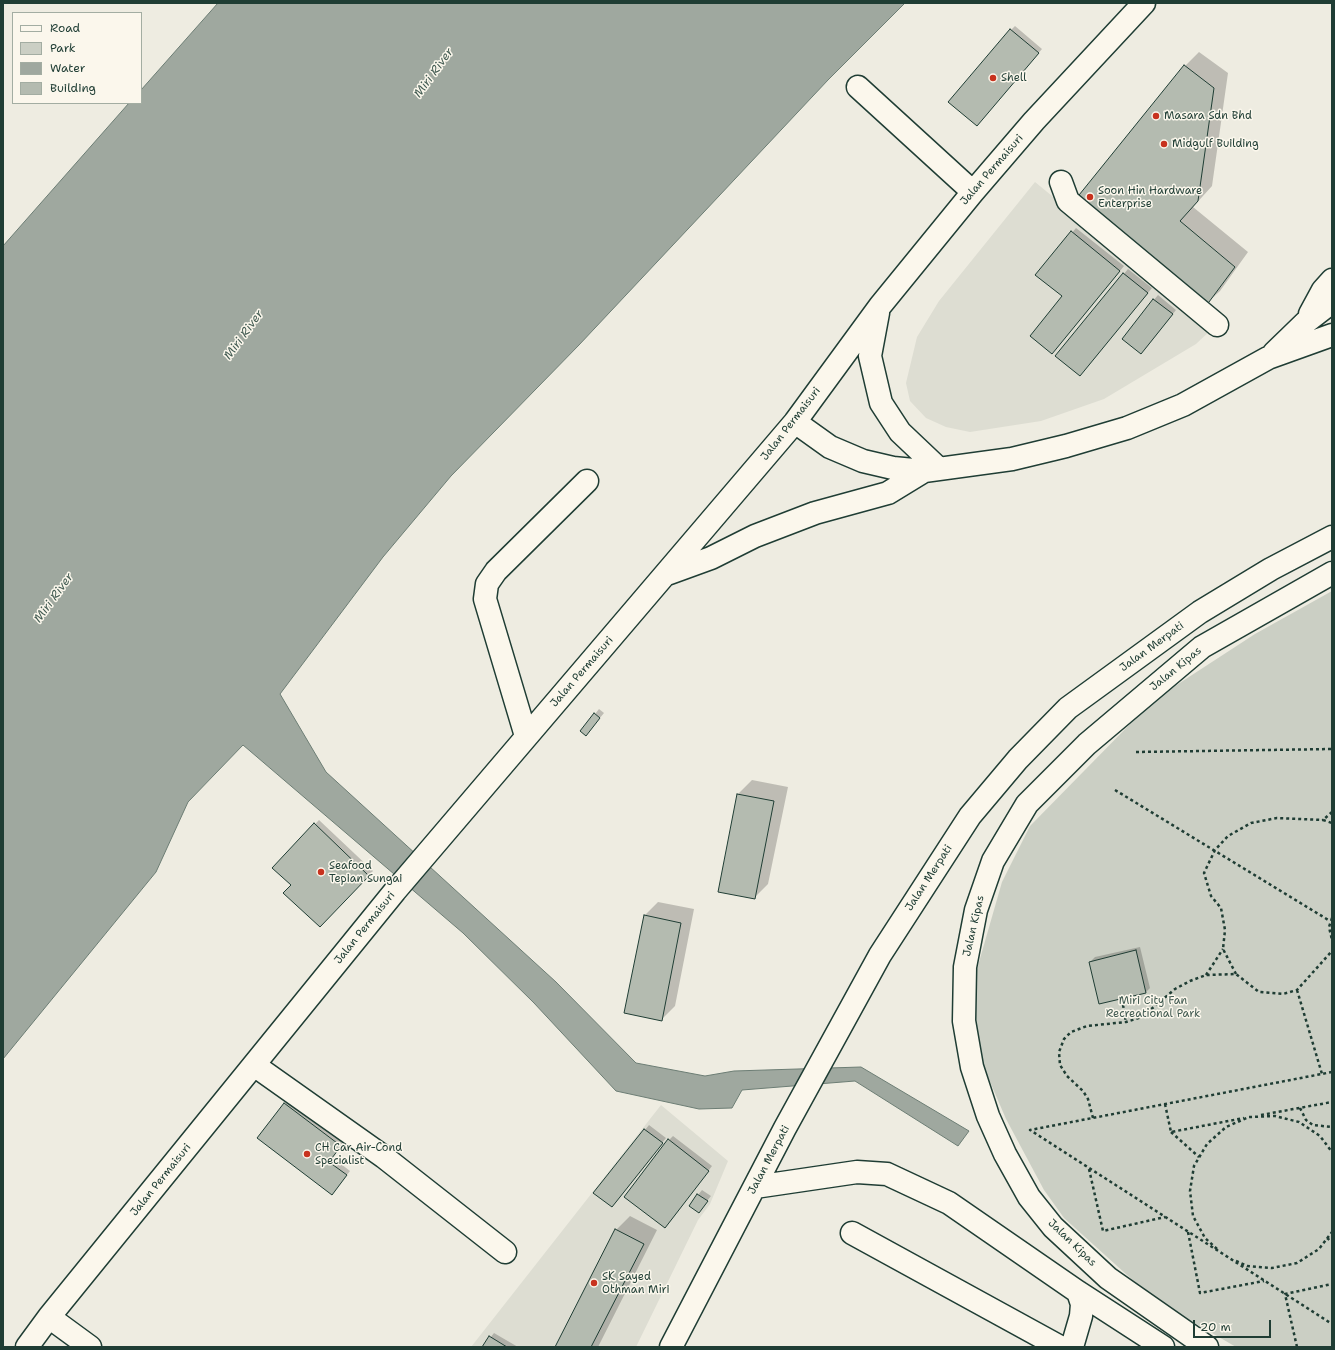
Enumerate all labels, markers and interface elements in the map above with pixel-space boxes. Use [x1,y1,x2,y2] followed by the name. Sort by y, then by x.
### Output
[12,12,142,104] legend
[50,20,80,36] text: Road
[50,40,76,56] text: Park
[411,45,457,101] water label: Miri River
[50,60,85,76] text: Water
[1001,71,1027,85] place label: Shell
[988,73,998,83] marker: Shell
[50,80,96,96] text: Building
[1164,109,1252,123] place label: Masara Sdn Bhd
[1151,111,1161,121] marker: Masara Sdn Bhd
[958,132,1026,208] street label: Jalan Permaisuri
[1172,137,1259,151] place label: Midgulf Building
[1159,139,1169,149] marker: Midgulf Building
[1098,184,1202,210] place label: Soon Hin Hardware Enterprise
[1085,192,1095,202] marker: Soon Hin Hardware Enterprise
[221,307,267,363] water label: Miri River
[758,385,824,463] street label: Jalan Permaisuri
[31,570,77,626] water label: Miri River
[1117,619,1187,675] street label: Jalan Merpati
[548,634,616,710] street label: Jalan Permaisuri
[1148,644,1204,694] street label: Jalan Kipas
[903,843,955,913] street label: Jalan Merpati
[329,859,402,885] place label: Seafood Tepian Sungai
[316,867,326,877] marker: Seafood Tepian Sungai
[332,889,398,967] street label: Jalan Permaisuri
[961,894,987,958] street label: Jalan Kipas
[1106,994,1200,1020] park label: Miri City Fan Recreational Park
[745,1123,793,1197] street label: Jalan Merpati
[128,1141,194,1219] street label: Jalan Permaisuri
[315,1141,402,1167] place label: CH Car Air-Cond Specialist
[302,1149,312,1159] marker: CH Car Air-Cond Specialist
[1045,1217,1099,1269] street label: Jalan Kipas
[602,1270,670,1296] place label: SK Sayed Othman Miri
[589,1278,599,1288] marker: SK Sayed Othman Miri
[1195,1312,1273,1338] scale bar
[1200,1319,1231,1335] text: 20 m

